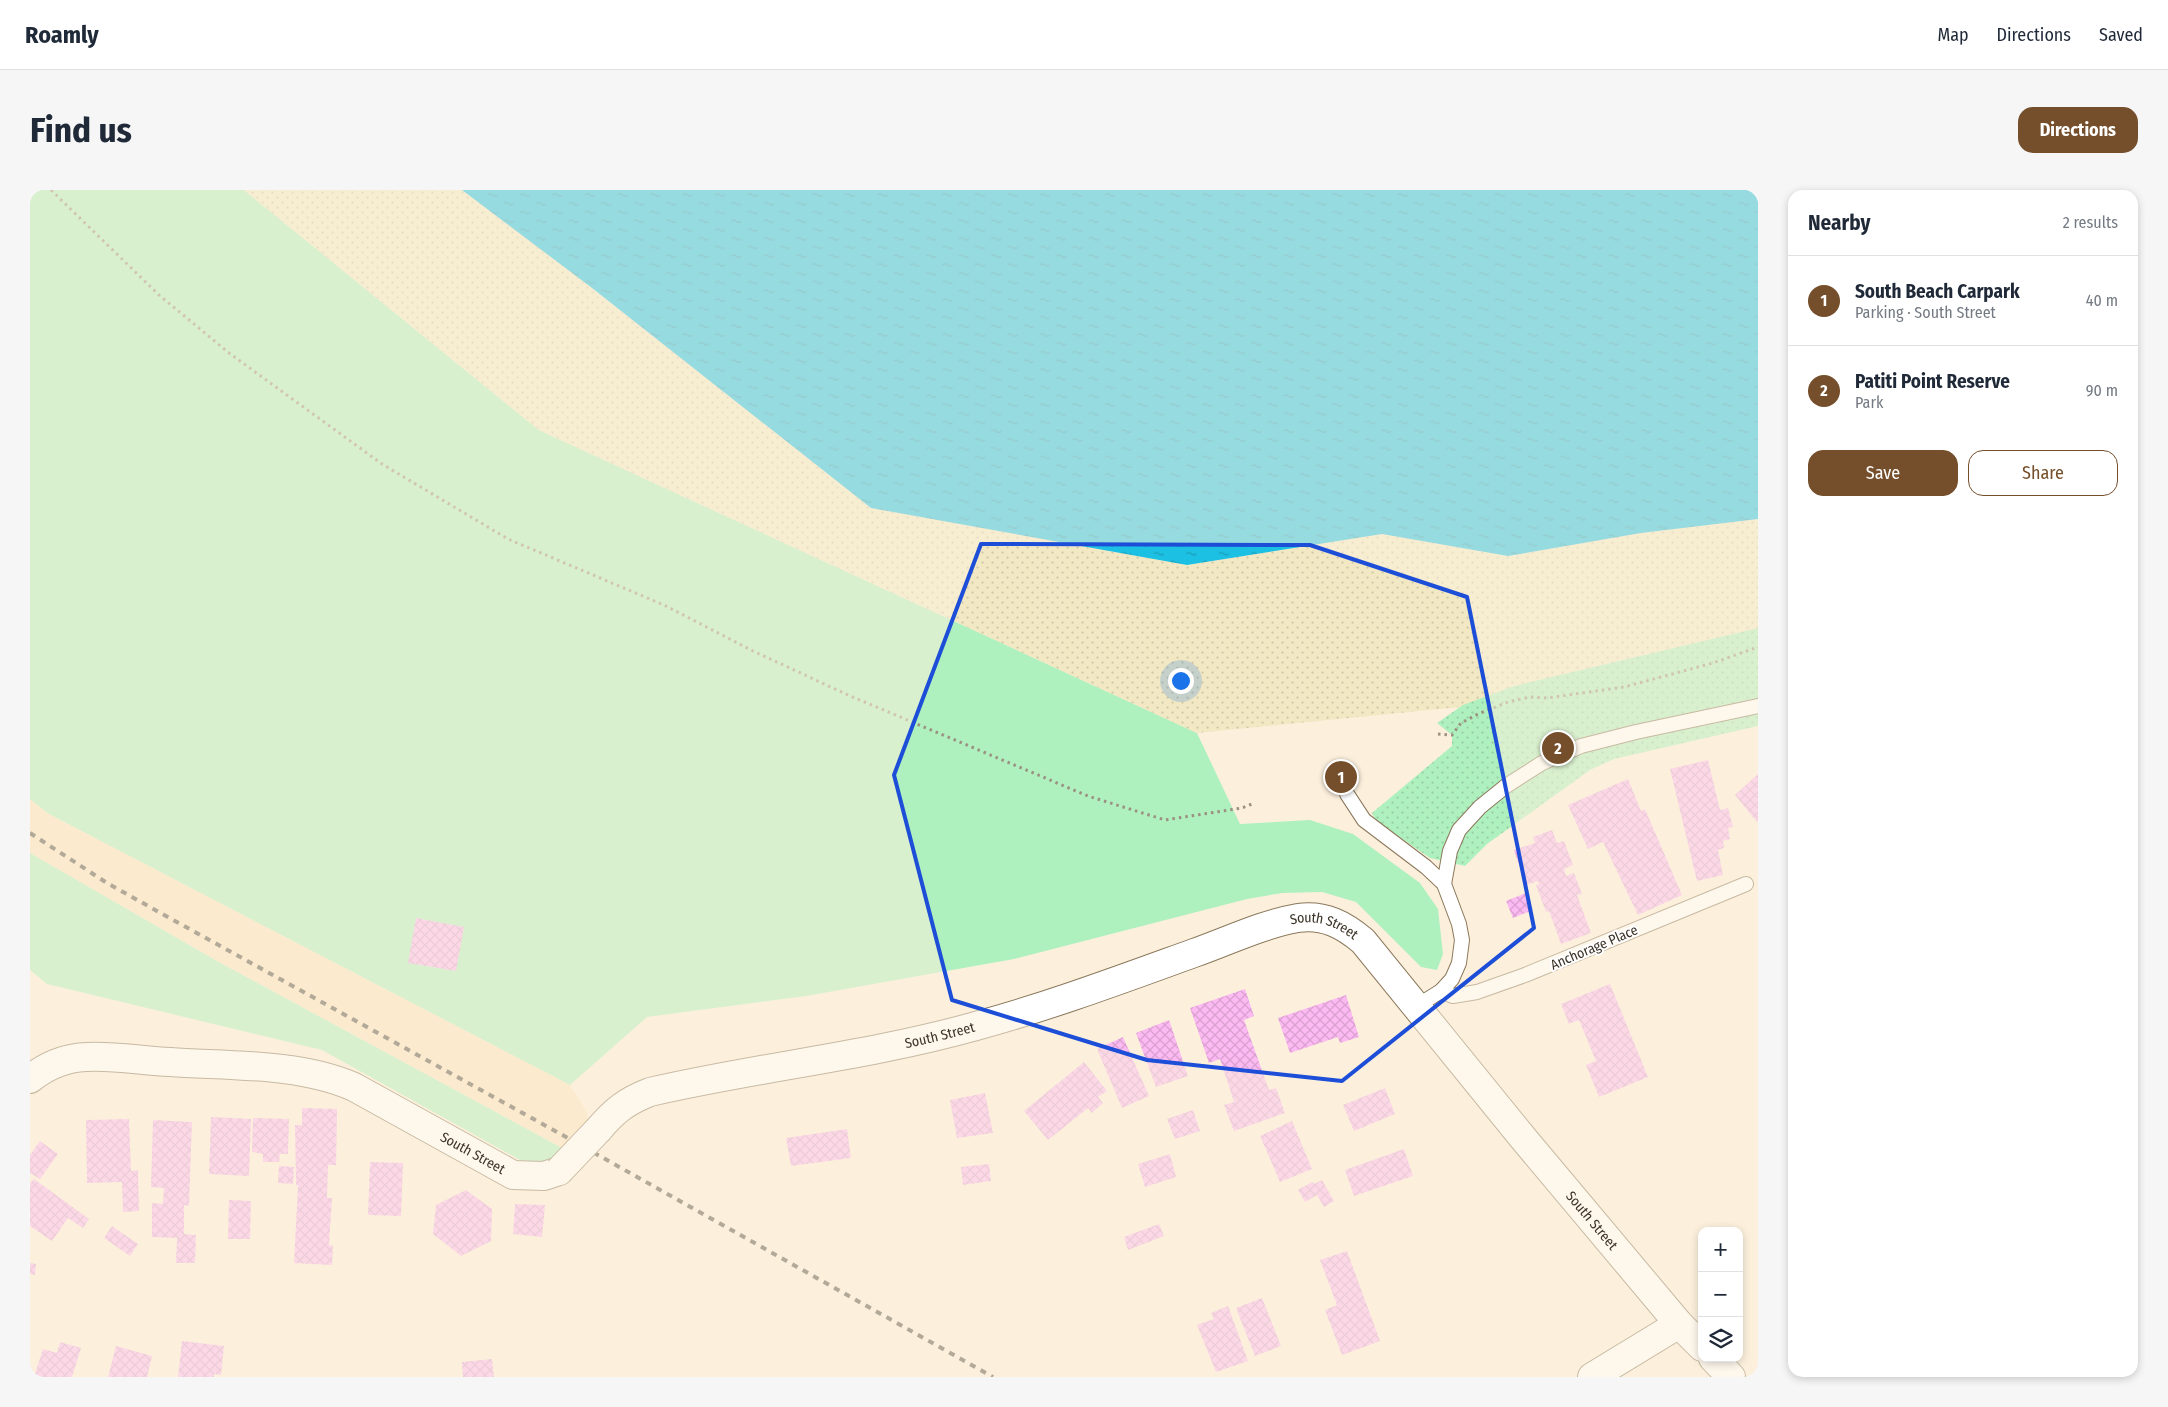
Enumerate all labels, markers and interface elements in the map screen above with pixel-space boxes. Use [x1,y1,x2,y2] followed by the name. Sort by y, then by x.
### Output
[25,21,99,49] text: Roamly
[1937,24,1969,46] text: Map
[1997,24,2071,46] text: Directions
[2099,24,2143,46] text: Saved
[2018,107,2138,153] button: Directions
[30,109,132,151] text: Find us
[1808,210,1870,236] text: Nearby
[2063,213,2118,232] text: 2 results
[1855,280,2020,303] text: South Beach Carpark
[1821,291,1827,310] text: 1
[2086,291,2118,310] text: 40 m
[1855,303,1996,322] text: Parking · South Street
[1855,370,2010,393] text: Patiti Point Reserve
[1820,381,1828,400] text: 2
[2086,381,2118,400] text: 90 m
[1855,393,1883,412] text: Park
[1808,450,1958,496] button: Save
[1968,450,2118,496] button: Share
[1168,668,1194,694] your location
[1542,729,1574,767] pin: 2
[1325,758,1357,796] pin: 1
[1289,909,1362,943] street label: South Street
[1548,921,1641,974] street label: Anchorage Place
[903,1019,977,1052] street label: South Street
[437,1129,508,1178] street label: South Street
[1562,1188,1621,1254] street label: South Street
[1698,1227,1743,1362] map controls
[1698,1227,1743,1272] button: +
[1698,1272,1743,1317] button: −
[1698,1317,1743,1362] button: layers

